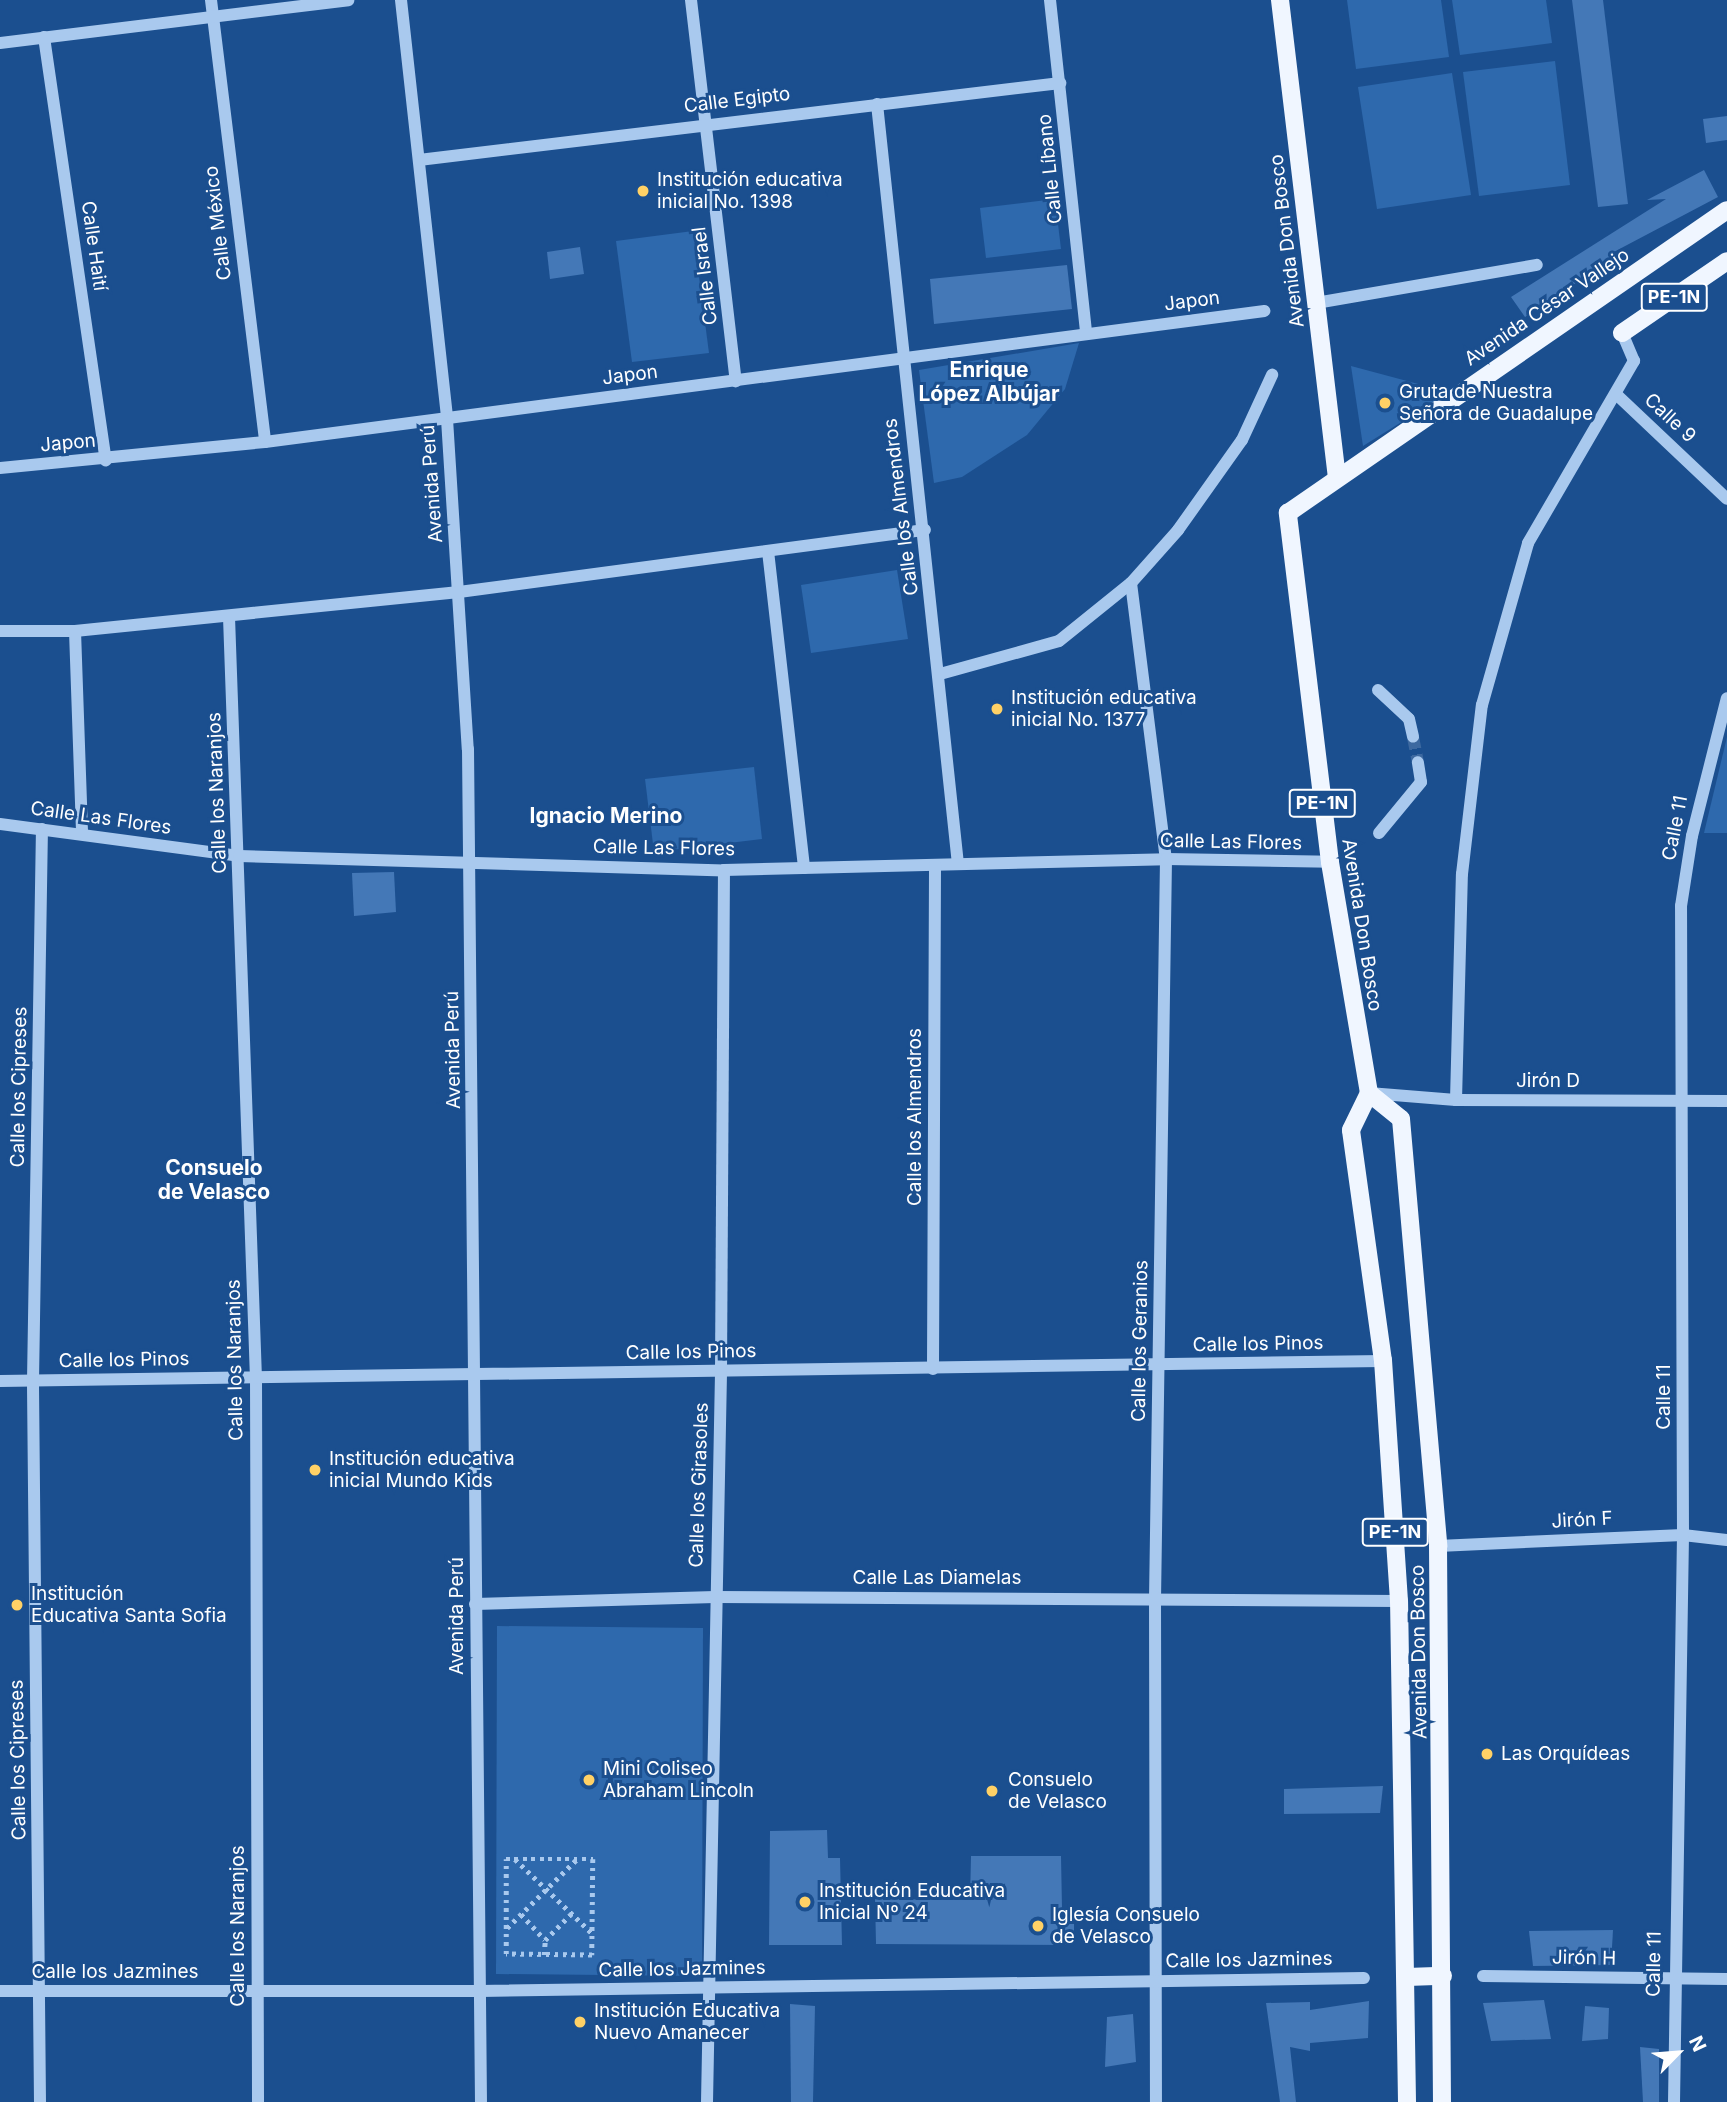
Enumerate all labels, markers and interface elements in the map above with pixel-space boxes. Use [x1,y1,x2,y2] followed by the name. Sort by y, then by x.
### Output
[683,82,791,118] street label: Calle Egipto
[1033,113,1067,225] street label: Calle Líbano
[1265,153,1309,329] street label: Avenida Don Bosco
[200,164,236,282] street label: Calle México
[657,169,843,213] place label: Institución educativa inicial No. 1398
[635,183,651,199] marker: Institución educativa inicial No. 1398
[76,200,112,292] street label: Calle Haití
[688,226,722,326] street label: Calle Israel
[1460,243,1634,371] street label: Avenida César Vallejo
[1641,282,1707,312] road number: PE-1N
[1163,286,1221,316] street label: Japon
[918,357,1060,407] district label: Enrique López Albújar
[601,360,659,390] street label: Japon
[1399,381,1593,425] place label: Gruta de Nuestra Señora de Guadalupe
[1640,389,1700,447] street label: Calle 9
[1377,395,1393,411] marker: Gruta de Nuestra Señora de Guadalupe
[879,417,923,597] street label: Calle los Almendros
[417,424,447,544] street label: Avenida Perú
[39,429,97,457] street label: Japon
[1011,687,1197,731] place label: Institución educativa inicial No. 1377
[989,701,1005,717] marker: Institución educativa inicial No. 1377
[203,712,231,874] street label: Calle los Naranjos
[1289,788,1355,818] road number: PE-1N
[1658,794,1692,862] street label: Calle 11
[29,797,173,839] street label: Calle Las Flores
[530,803,682,829] district label: Ignacio Merino
[1160,829,1302,855] street label: Calle Las Flores
[593,835,735,861] street label: Calle Las Flores
[1337,837,1387,1013] street label: Avenida Don Bosco
[441,991,465,1109] street label: Avenida Perú
[6,1006,32,1168] street label: Calle los Cipreses
[904,1028,926,1206] street label: Calle los Almendros
[1516,1070,1580,1092] street label: Jirón D
[158,1155,270,1205] district label: Consuelo de Velasco
[1127,1260,1153,1422] street label: Calle los Geranios
[222,1279,248,1441] street label: Calle los Naranjos
[1192,1331,1324,1357] street label: Calle los Pinos
[625,1339,757,1365] street label: Calle los Pinos
[58,1347,190,1373] street label: Calle los Pinos
[1653,1364,1675,1430] street label: Calle 11
[685,1402,713,1568] street label: Calle los Girasoles
[329,1448,515,1492] place label: Institución educativa inicial Mundo Kids
[307,1462,323,1478] marker: Institución educativa inicial Mundo Kids
[1551,1507,1613,1533] street label: Jirón F
[1362,1518,1428,1546] road number: PE-1N
[446,1557,468,1675] street label: Avenida Perú
[1406,1565,1432,1739] street label: Avenida Don Bosco
[853,1567,1021,1589] street label: Calle Las Diamelas
[31,1583,227,1627] place label: Institución Educativa Santa Sofia
[9,1597,25,1613] marker: Institución Educativa Santa Sofia
[5,1679,31,1841] street label: Calle los Cipreses
[1501,1743,1630,1765] place label: Las Orquídeas
[1479,1746,1495,1762] marker: Las Orquídeas
[603,1758,754,1802] place label: Mini Coliseo Abraham Lincoln
[1008,1769,1107,1813] place label: Consuelo de Velasco
[581,1772,597,1788] marker: Mini Coliseo Abraham Lincoln
[982,1781,1002,1801] marker: Consuelo de Velasco
[227,1845,249,2007] street label: Calle los Naranjos
[819,1880,1005,1924] place label: Institución Educativa Inicial Nº 24
[797,1894,813,1910] marker: Institución Educativa Inicial Nº 24
[1052,1904,1200,1948] place label: Iglesía Consuelo de Velasco
[1030,1918,1046,1934] marker: Iglesía Consuelo de Velasco
[1642,1931,1666,1997] street label: Calle 11
[1552,1946,1616,1970] street label: Jirón H
[1165,1947,1333,1973] street label: Calle los Jazmines
[598,1956,766,1982] street label: Calle los Jazmines
[31,1961,199,1983] street label: Calle los Jazmines
[594,2000,780,2044] place label: Institución Educativa Nuevo Amanecer
[572,2014,588,2030] marker: Institución Educativa Nuevo Amanecer
[1643,2018,1713,2088] north arrow
[1684,2032,1711,2055] text: N

